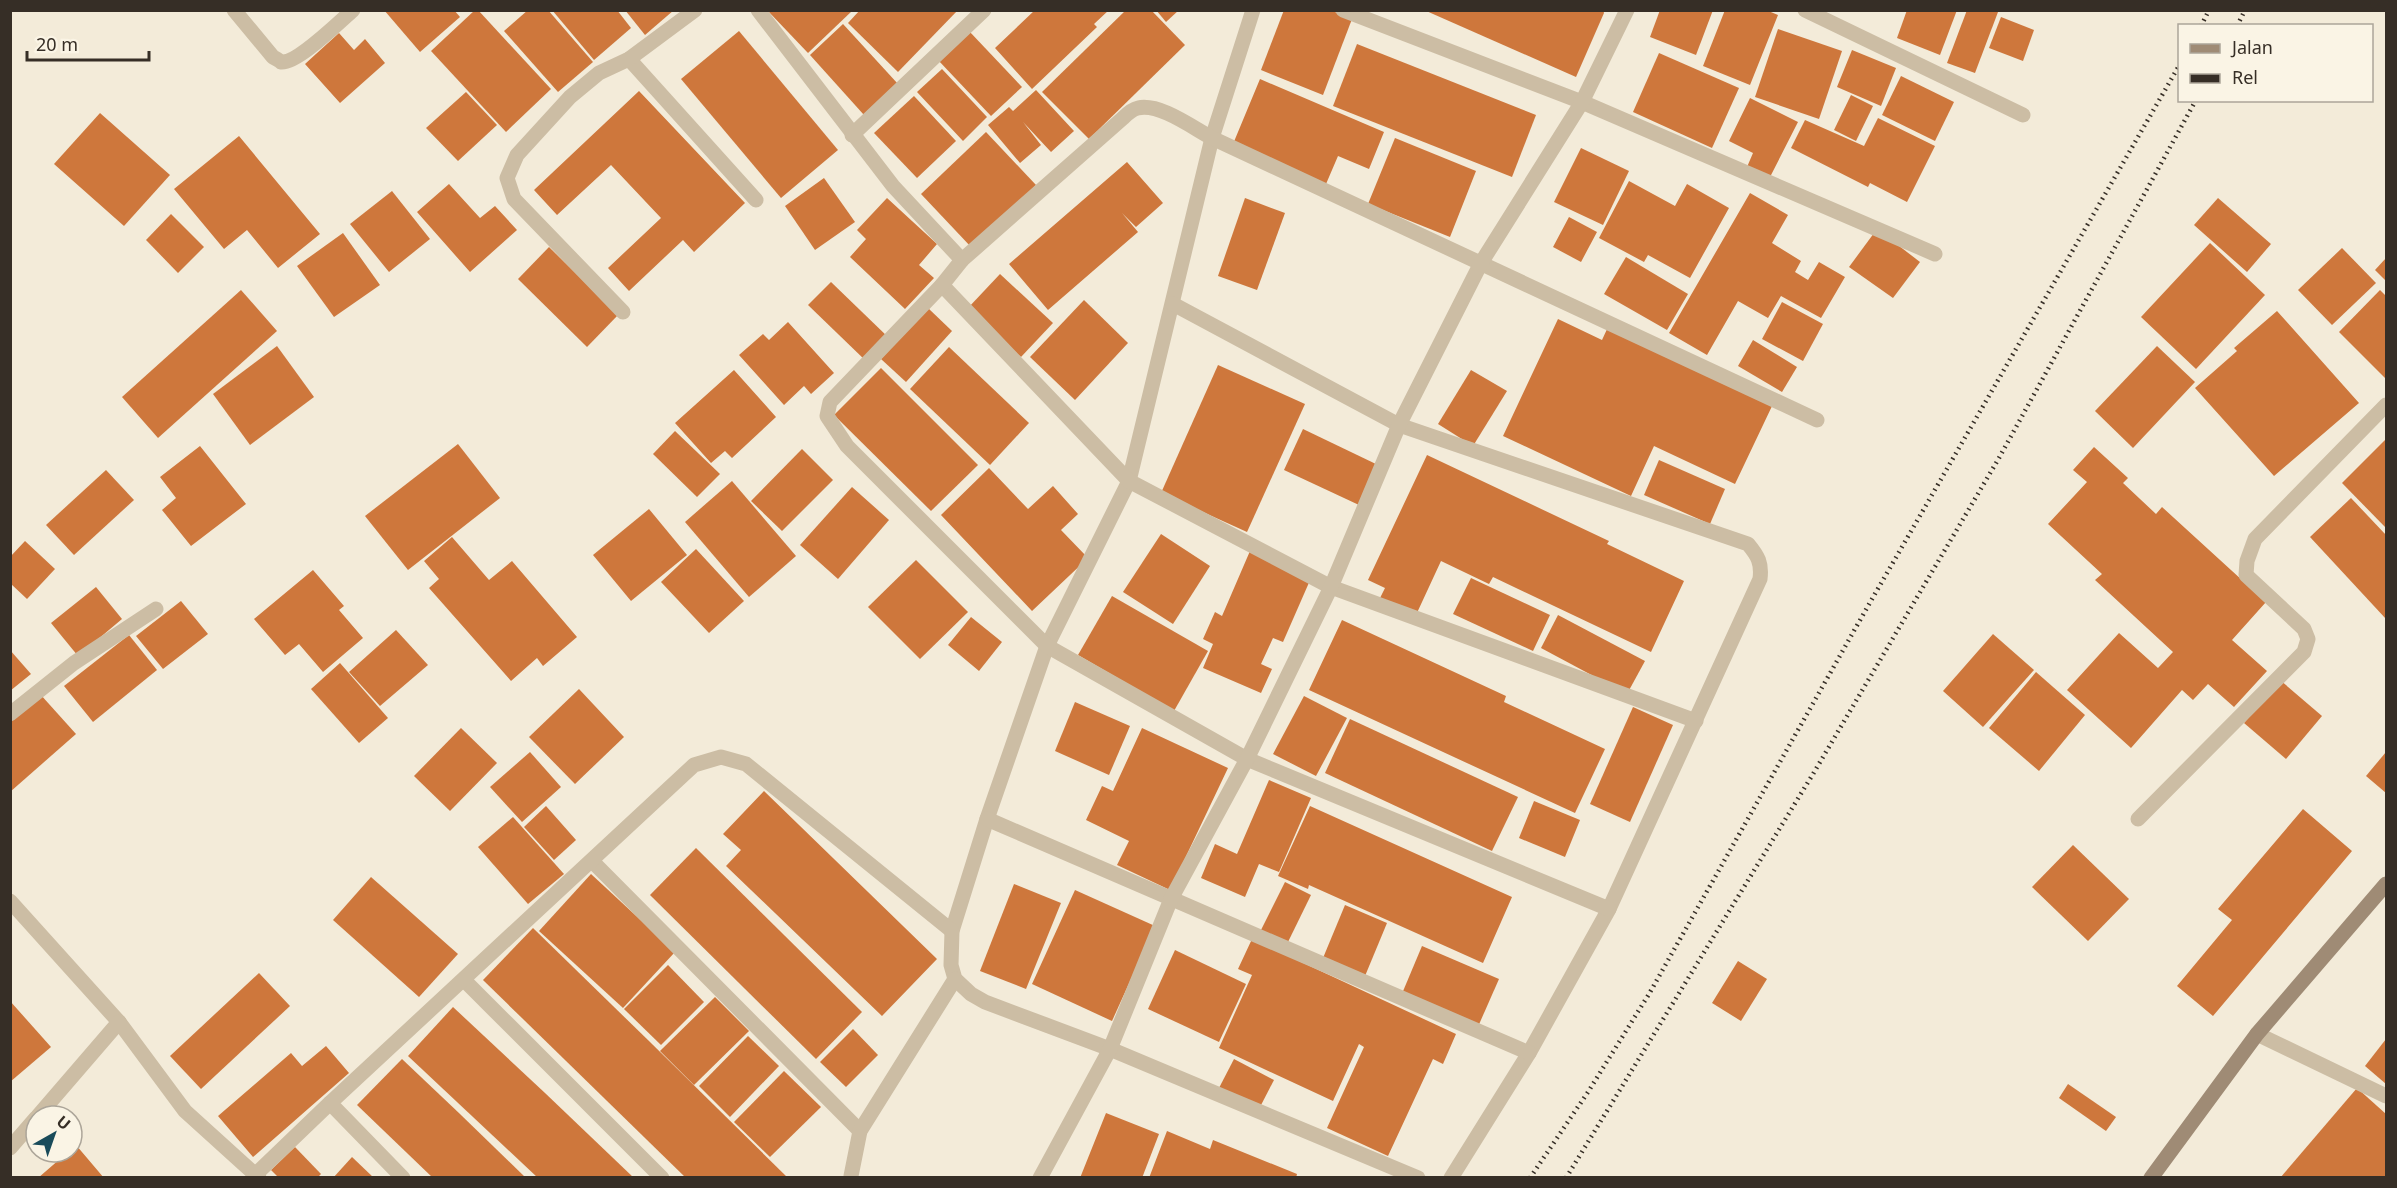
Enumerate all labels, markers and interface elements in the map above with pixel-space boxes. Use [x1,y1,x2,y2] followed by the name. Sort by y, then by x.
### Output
[27,24,148,62] scale bar
[2178,24,2373,102] legend
[36,32,78,56] text: 20 m
[2230,35,2273,59] text: Jalan
[2232,65,2258,89] text: Rel
[24,1104,84,1164] north arrow
[52,1110,75,1135] text: U

